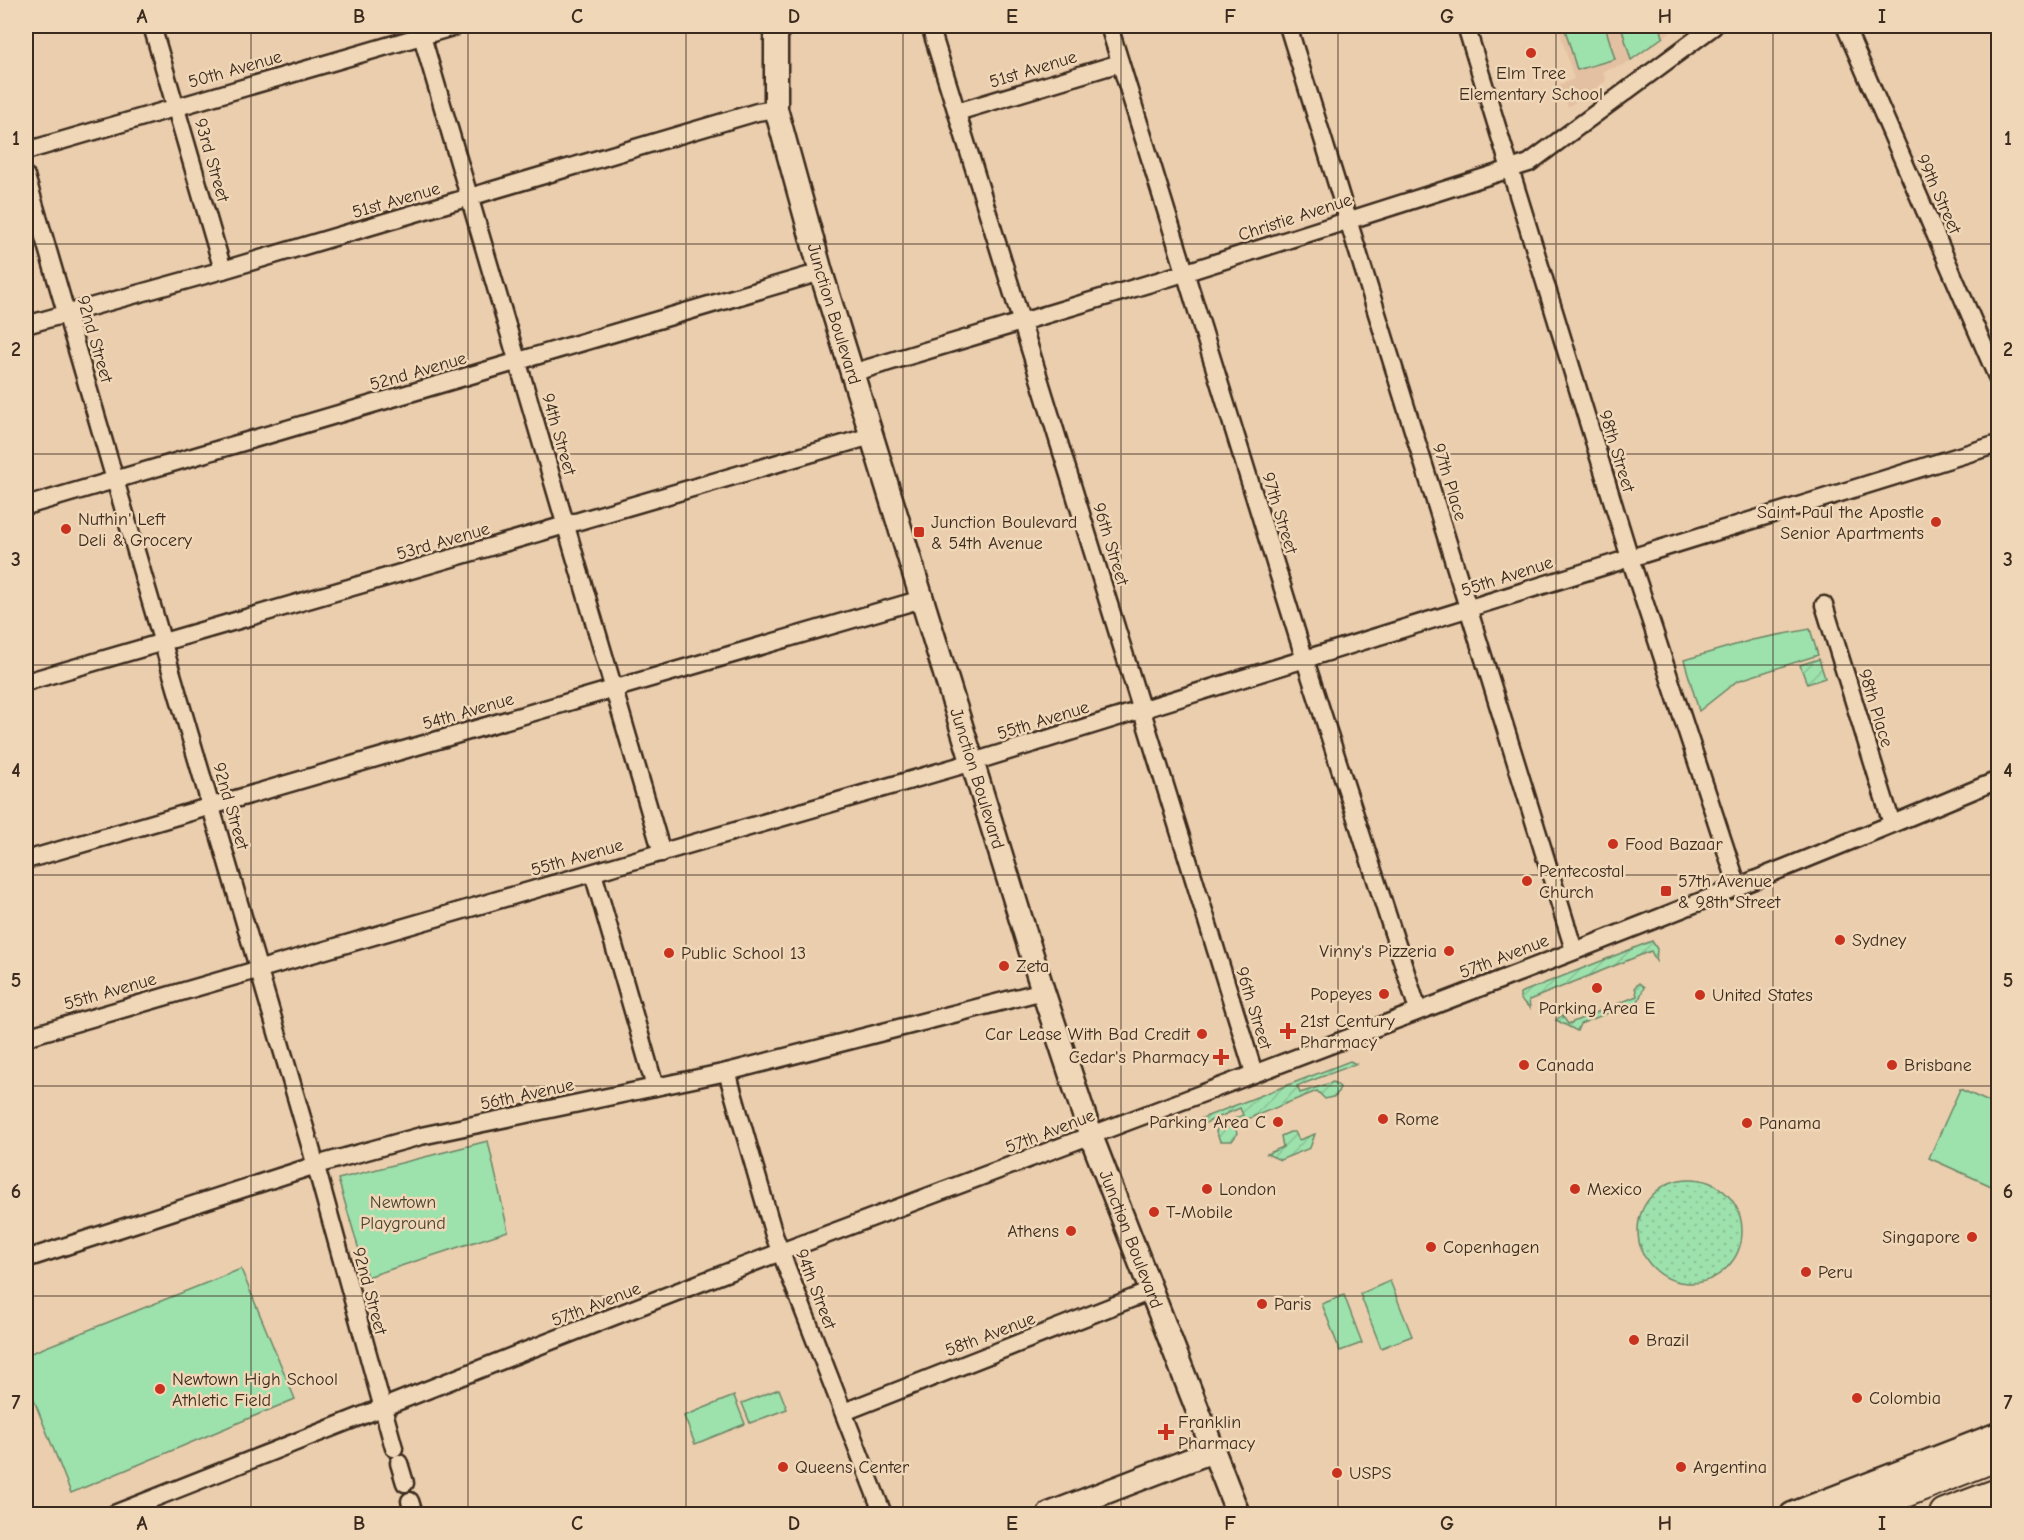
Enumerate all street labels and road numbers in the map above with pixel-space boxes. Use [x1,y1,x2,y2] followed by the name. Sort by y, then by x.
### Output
[186,46,284,93] street label: 50th Avenue
[987,46,1079,93] street label: 51st Avenue
[190,116,234,205] street label: 93rd Street
[1912,151,1966,238] street label: 99th Street
[350,178,442,223] street label: 51st Avenue
[1236,189,1355,246] street label: Christie Avenue
[803,241,865,387] street label: Junction Boulevard
[72,293,117,386] street label: 92nd Street
[367,348,469,395] street label: 52nd Avenue
[537,391,580,478] street label: 94th Street
[1594,408,1639,496] street label: 98th Street
[1428,441,1471,523] street label: 97th Place
[1257,470,1302,557] street label: 97th Street
[1088,500,1133,589] street label: 96th Street
[394,518,492,565] street label: 53rd Avenue
[1459,552,1556,601] street label: 55th Avenue
[1854,667,1897,750] street label: 98th Place
[420,688,516,735] street label: 54th Avenue
[995,697,1092,744] street label: 55th Avenue
[945,705,1008,851] street label: Junction Boulevard
[208,760,253,853] street label: 92nd Street
[529,834,626,881] street label: 55th Avenue
[1457,930,1552,983] street label: 57th Avenue
[1231,964,1276,1053] street label: 96th Street
[62,968,159,1015] street label: 55th Avenue
[478,1074,576,1115] street label: 56th Avenue
[1003,1105,1098,1158] street label: 57th Avenue
[1094,1167,1167,1311] street label: Junction Boulevard
[348,1245,391,1338] street label: 92nd Street
[791,1246,841,1333] street label: 94th Street
[549,1278,644,1331] street label: 57th Avenue
[942,1308,1038,1361] street label: 58th Avenue

